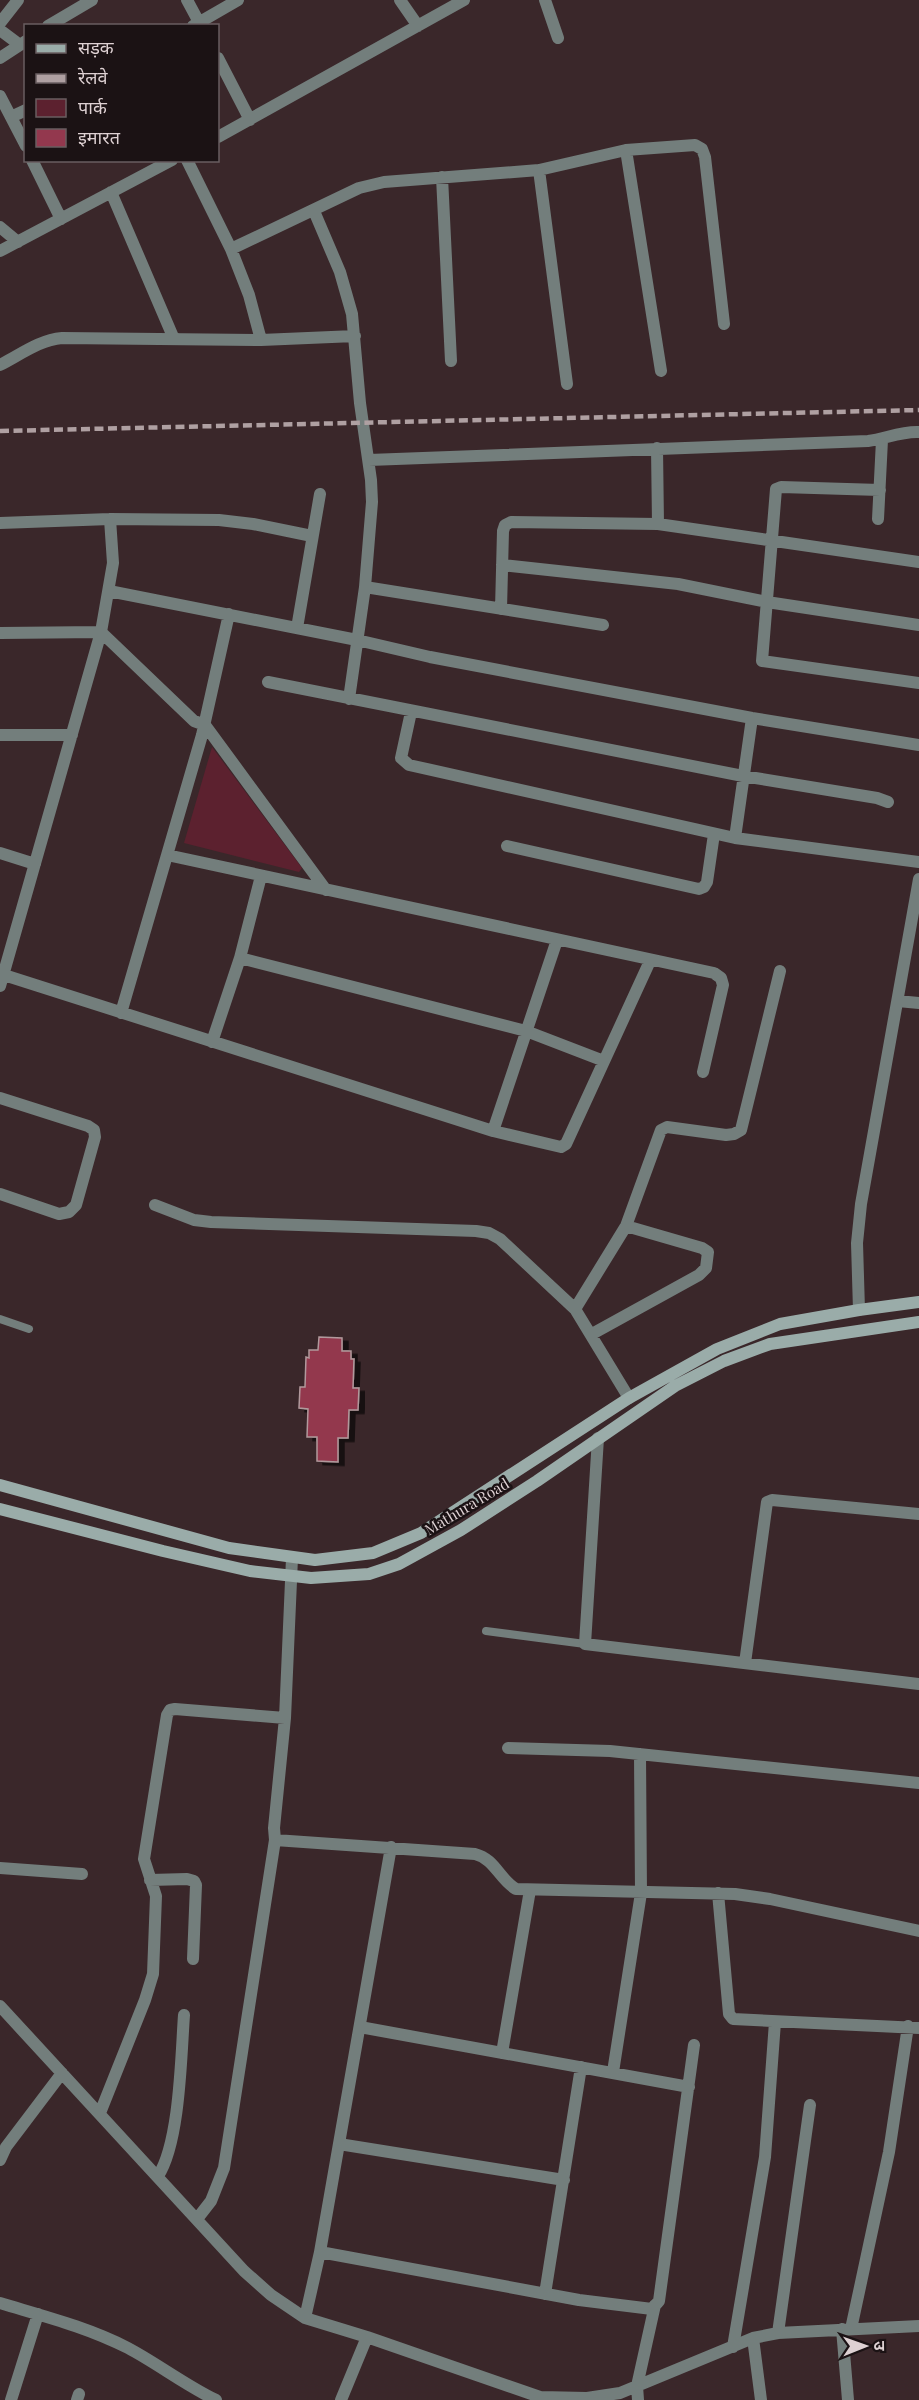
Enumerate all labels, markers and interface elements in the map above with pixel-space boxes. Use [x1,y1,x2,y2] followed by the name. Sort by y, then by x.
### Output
[24,24,219,162] legend
[78,35,115,59] text: सड़क
[77,65,109,89] text: रेलवे
[78,95,108,119] text: पार्क
[78,125,121,149] text: इमारत
[421,1473,513,1539] street label: Mathura Road
[835,2316,895,2376] north arrow
[870,2341,891,2351] text: उ

